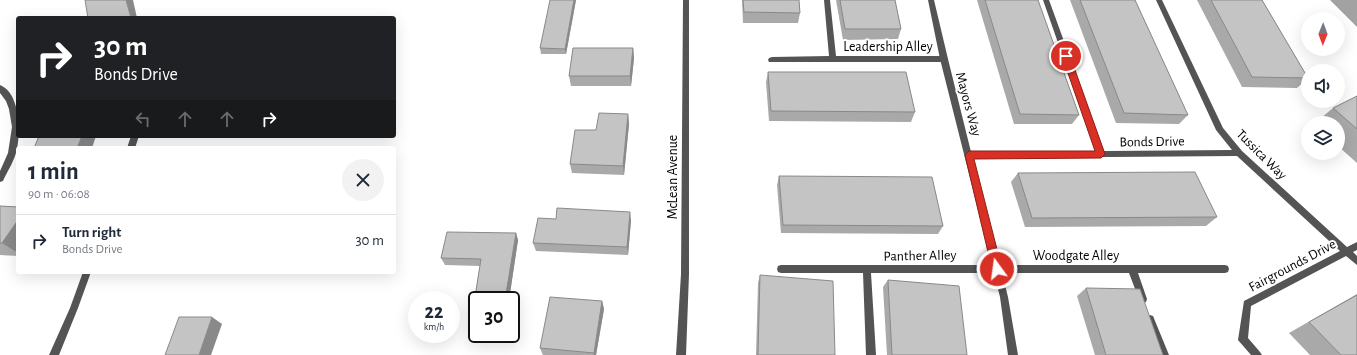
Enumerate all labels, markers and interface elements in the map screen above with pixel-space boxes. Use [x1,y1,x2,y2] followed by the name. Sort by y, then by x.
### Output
[1301,12,1345,56] north arrow
[1301,12,1345,160] map controls
[28,32,80,84] icon: right
[94,33,147,61] text: 30 m
[1049,39,1083,73] pin
[843,40,933,54] street label: Leadership Alley
[1055,45,1077,67] icon: arrive
[1301,64,1345,108] button: sound
[94,66,178,84] text: Bonds Drive
[953,71,983,138] street label: Mayors Way
[132,108,154,130] icon: left
[174,108,196,130] icon: ahead
[216,108,238,130] icon: ahead
[258,108,280,130] icon: right
[1301,116,1345,160] button: layers
[1233,127,1289,183] street label: Tussica Way
[1119,134,1185,150] street label: Bonds Drive
[666,135,680,219] street label: McLean Avenue
[342,159,384,201] button: close
[28,160,79,184] text: 1 min
[28,188,90,201] text: 90 m · 06:08
[62,225,121,240] text: Turn right
[28,230,50,252] icon: right
[355,233,384,248] text: 30 m
[1247,237,1338,295] street label: Fairgrounds Drive
[62,243,123,256] text: Bonds Drive
[883,248,957,264] street label: Panther Alley
[976,248,1018,290] position arrow
[1033,249,1119,263] street label: Woodgate Alley
[468,291,520,343] speed limit sign: 30
[425,302,443,322] text: 22
[424,322,444,332] text: km/h

